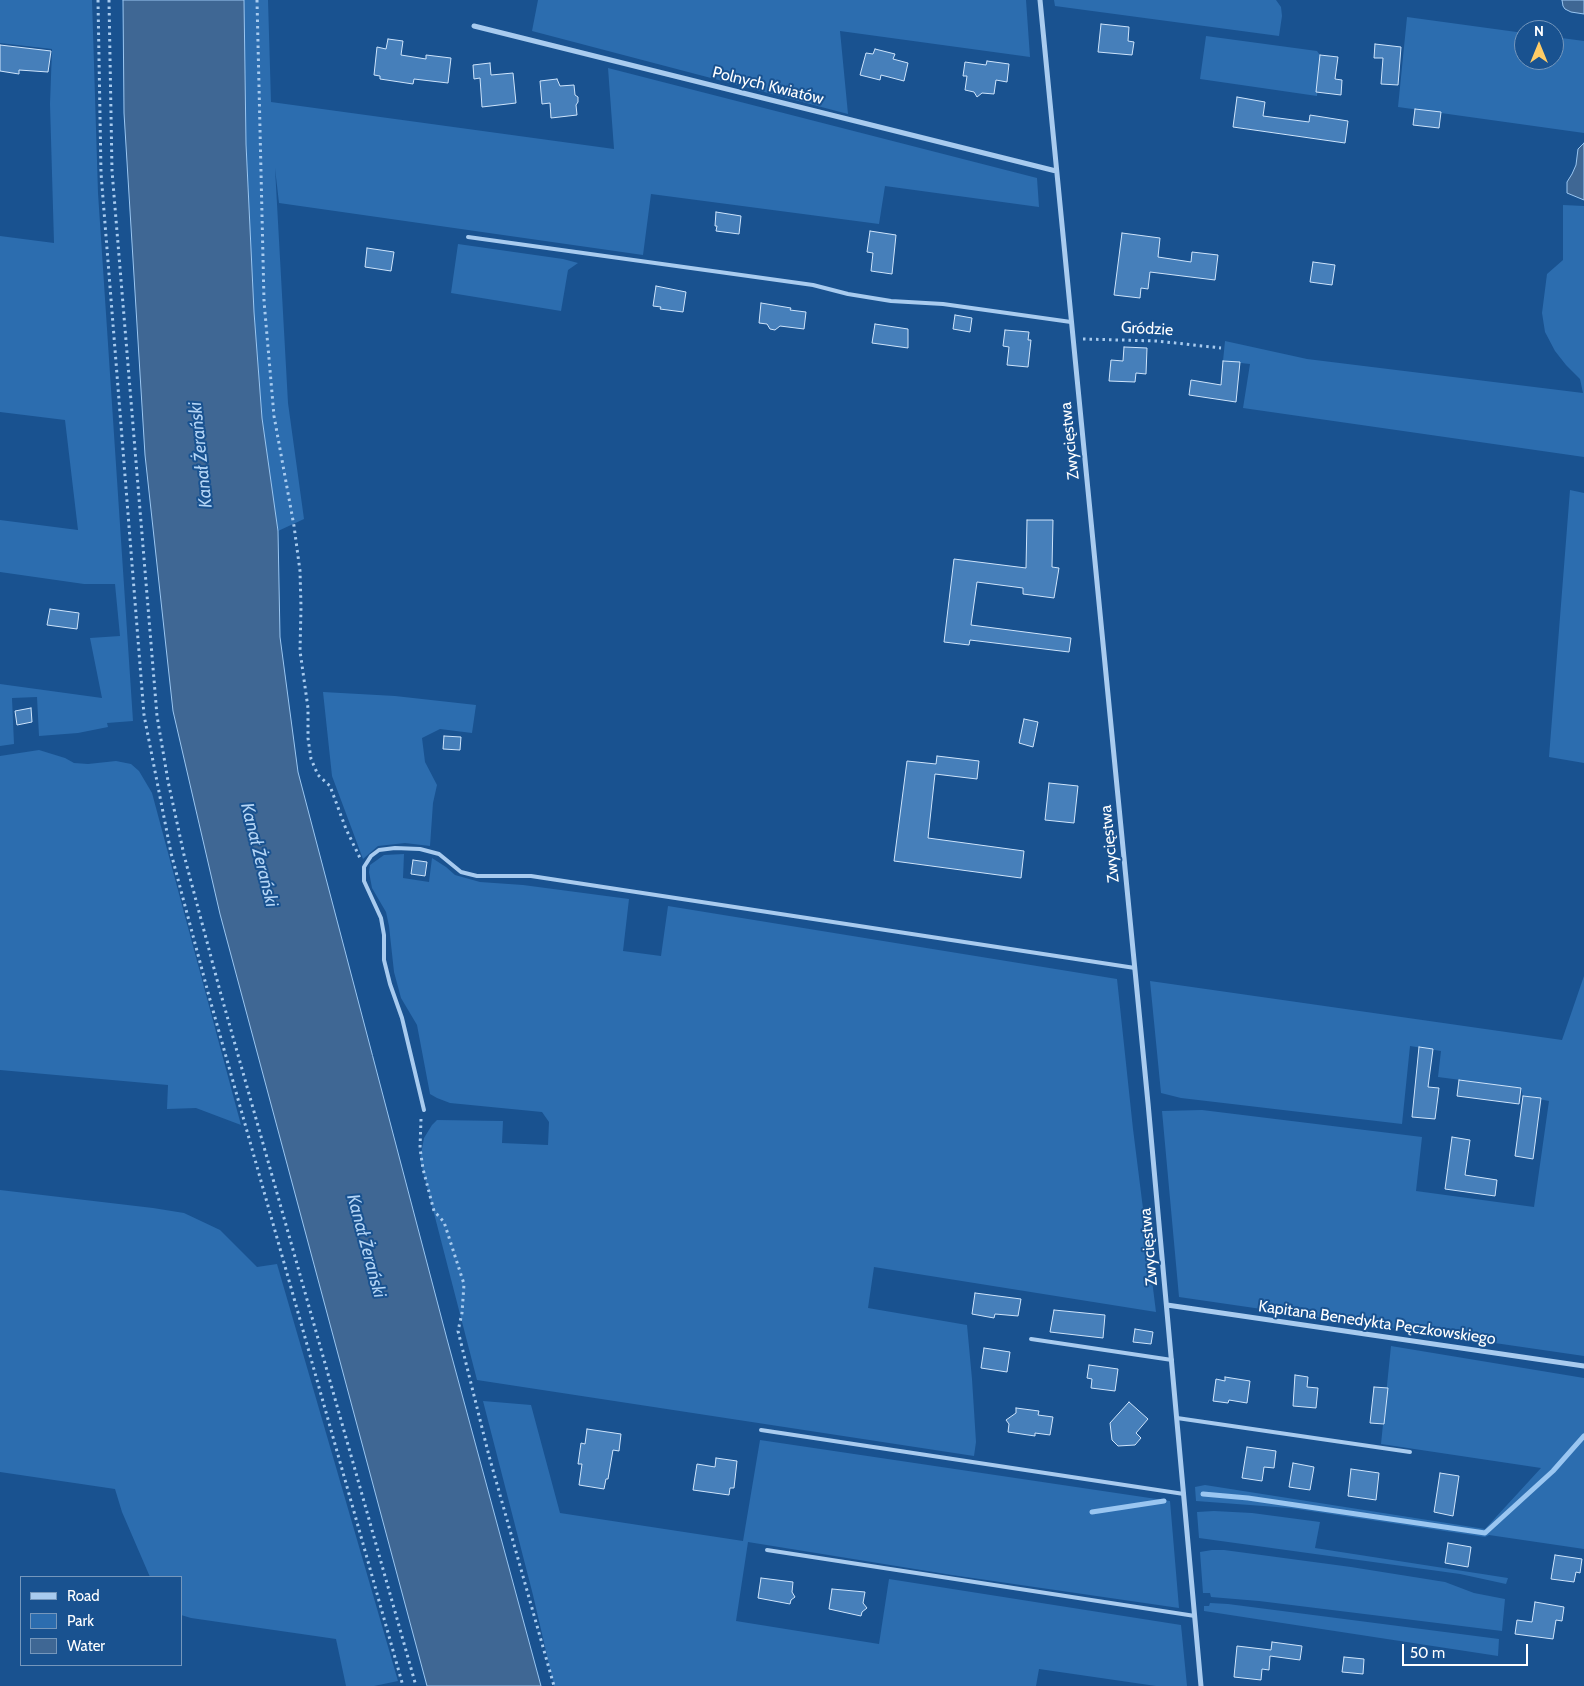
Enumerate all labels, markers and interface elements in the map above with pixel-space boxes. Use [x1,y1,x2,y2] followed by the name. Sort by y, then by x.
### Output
[1514,20,1564,70] north arrow
[1534,22,1544,40] text: N
[710,63,826,109] street label: Polnych Kwiatów
[1120,318,1174,340] street label: Gródzie
[185,401,217,509] water label: Kanał Żerański
[1056,401,1084,481] street label: Zwycięstwa
[236,801,282,909] water label: Kanał Żerański
[1096,804,1124,884] street label: Zwycięstwa
[342,1192,390,1300] water label: Kanał Żerański
[1136,1207,1162,1287] street label: Zwycięstwa
[1257,1297,1497,1349] street label: Kapitana Benedykta Pęczkowskiego
[20,1576,182,1666] legend
[67,1587,100,1605] text: Road
[67,1612,94,1630] text: Park
[1404,1634,1530,1666] scale bar
[67,1637,105,1655] text: Water
[1410,1644,1445,1662] text: 50 m

